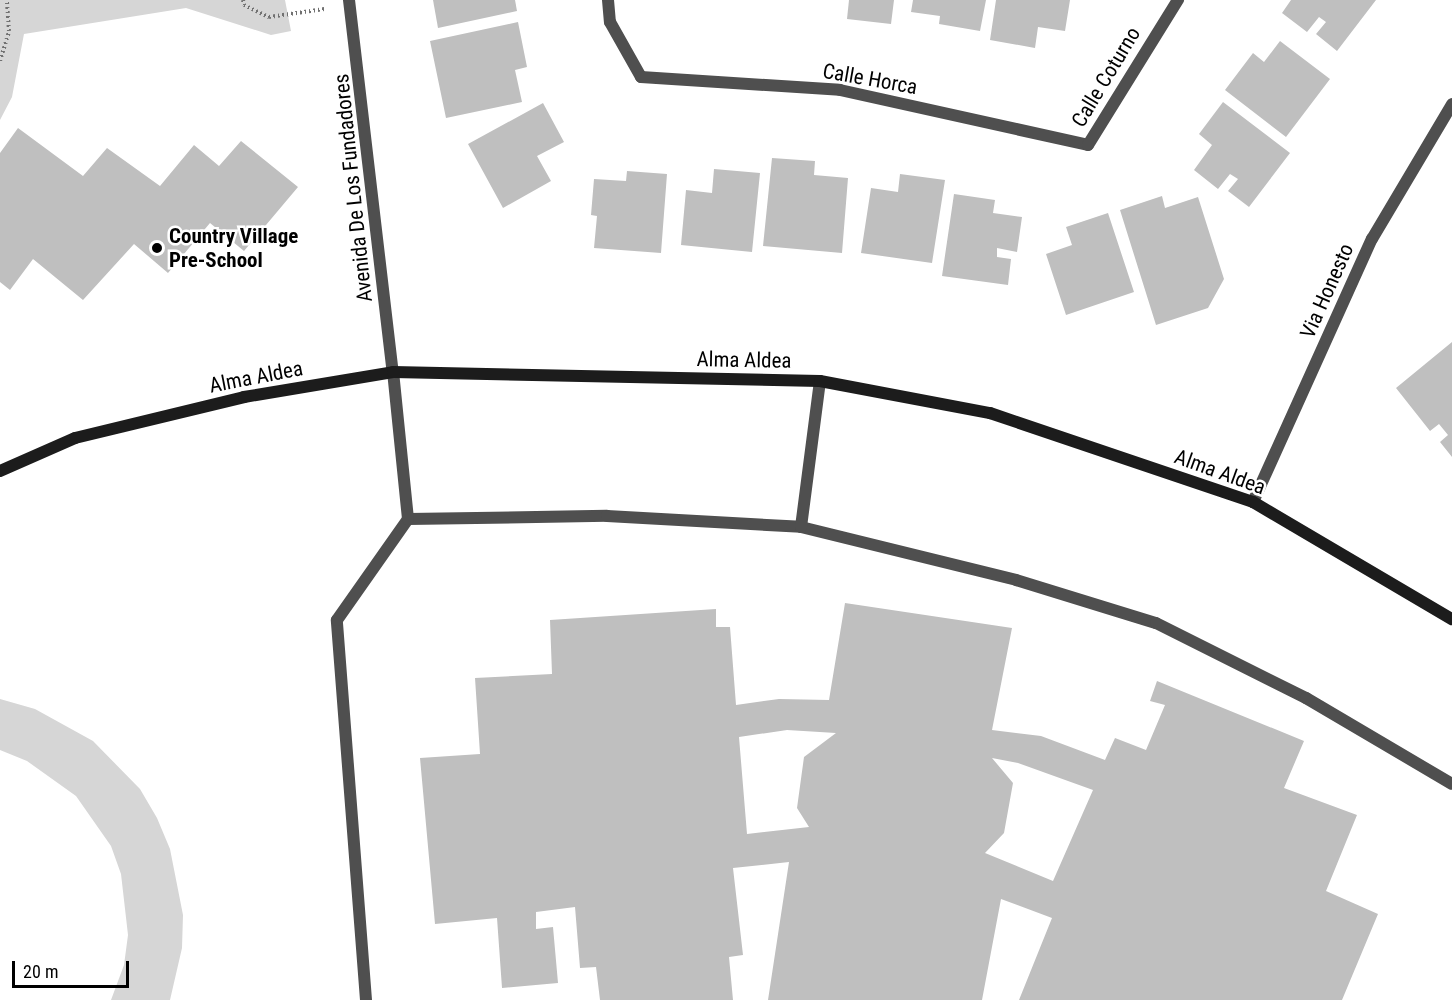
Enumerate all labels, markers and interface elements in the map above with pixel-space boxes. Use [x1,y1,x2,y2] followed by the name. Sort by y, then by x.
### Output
[1066,22,1146,132] street label: Calle Coturno
[821,58,919,100] street label: Calle Horca
[328,73,378,303] street label: Avenida De Los Fundadores
[169,223,298,273] place label: Country Village Pre-School
[1295,240,1359,342] street label: Via Honesto
[150,241,164,255] marker: Country Village Pre-School
[696,347,792,373] street label: Alma Aldea
[207,356,305,398] street label: Alma Aldea
[1171,444,1269,500] street label: Alma Aldea
[15,949,132,987] scale bar
[23,961,58,982] text: 20 m

